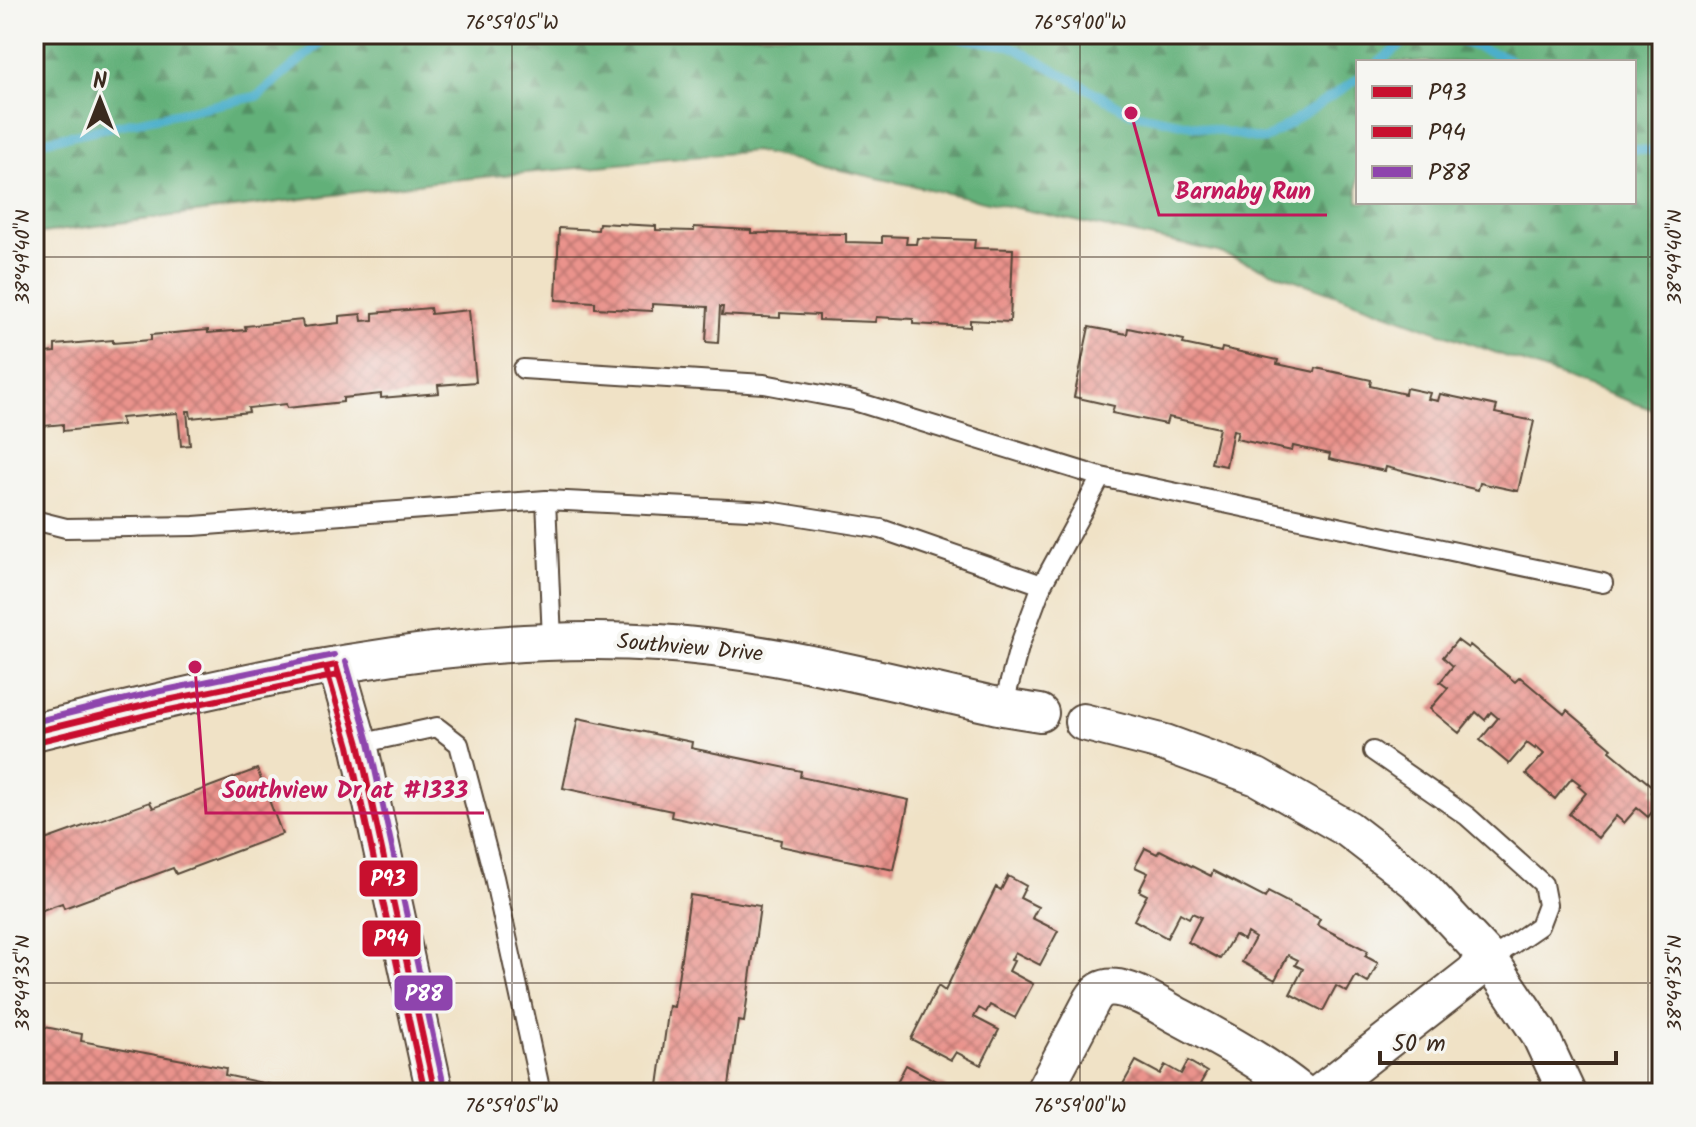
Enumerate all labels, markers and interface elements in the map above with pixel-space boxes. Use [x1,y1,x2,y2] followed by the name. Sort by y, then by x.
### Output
[465,8,559,40] text: 76°59'05"W
[1034,8,1126,40] text: 76°59'00"W
[60,60,140,140] north arrow
[1356,60,1636,204] legend
[93,65,107,100] text: N
[1428,74,1466,113] text: P93
[1428,114,1466,153] text: P94
[1428,154,1470,193] text: P88
[1159,167,1327,215] callout: Barnaby Run
[1175,173,1311,212] text: Barnaby Run
[8,209,40,305] text: 38°49'40"N
[1660,209,1692,305] text: 38°49'40"N
[616,625,765,673] street label: Southview Drive
[206,765,484,813] callout: Southview Dr at #1333
[222,772,468,811] text: Southview Dr at #1333
[358,859,419,898] line badge: P93
[370,863,406,898] text: P93
[361,919,422,958] line badge: P94
[373,923,409,958] text: P94
[8,935,40,1031] text: 38°49'35"N
[1660,935,1692,1031] text: 38°49'35"N
[393,974,454,1012] line badge: P88
[405,978,444,1013] text: P88
[1380,1015,1616,1065] scale bar
[1392,1025,1446,1064] text: 50 m
[465,1091,559,1123] text: 76°59'05"W
[1034,1091,1126,1123] text: 76°59'00"W

